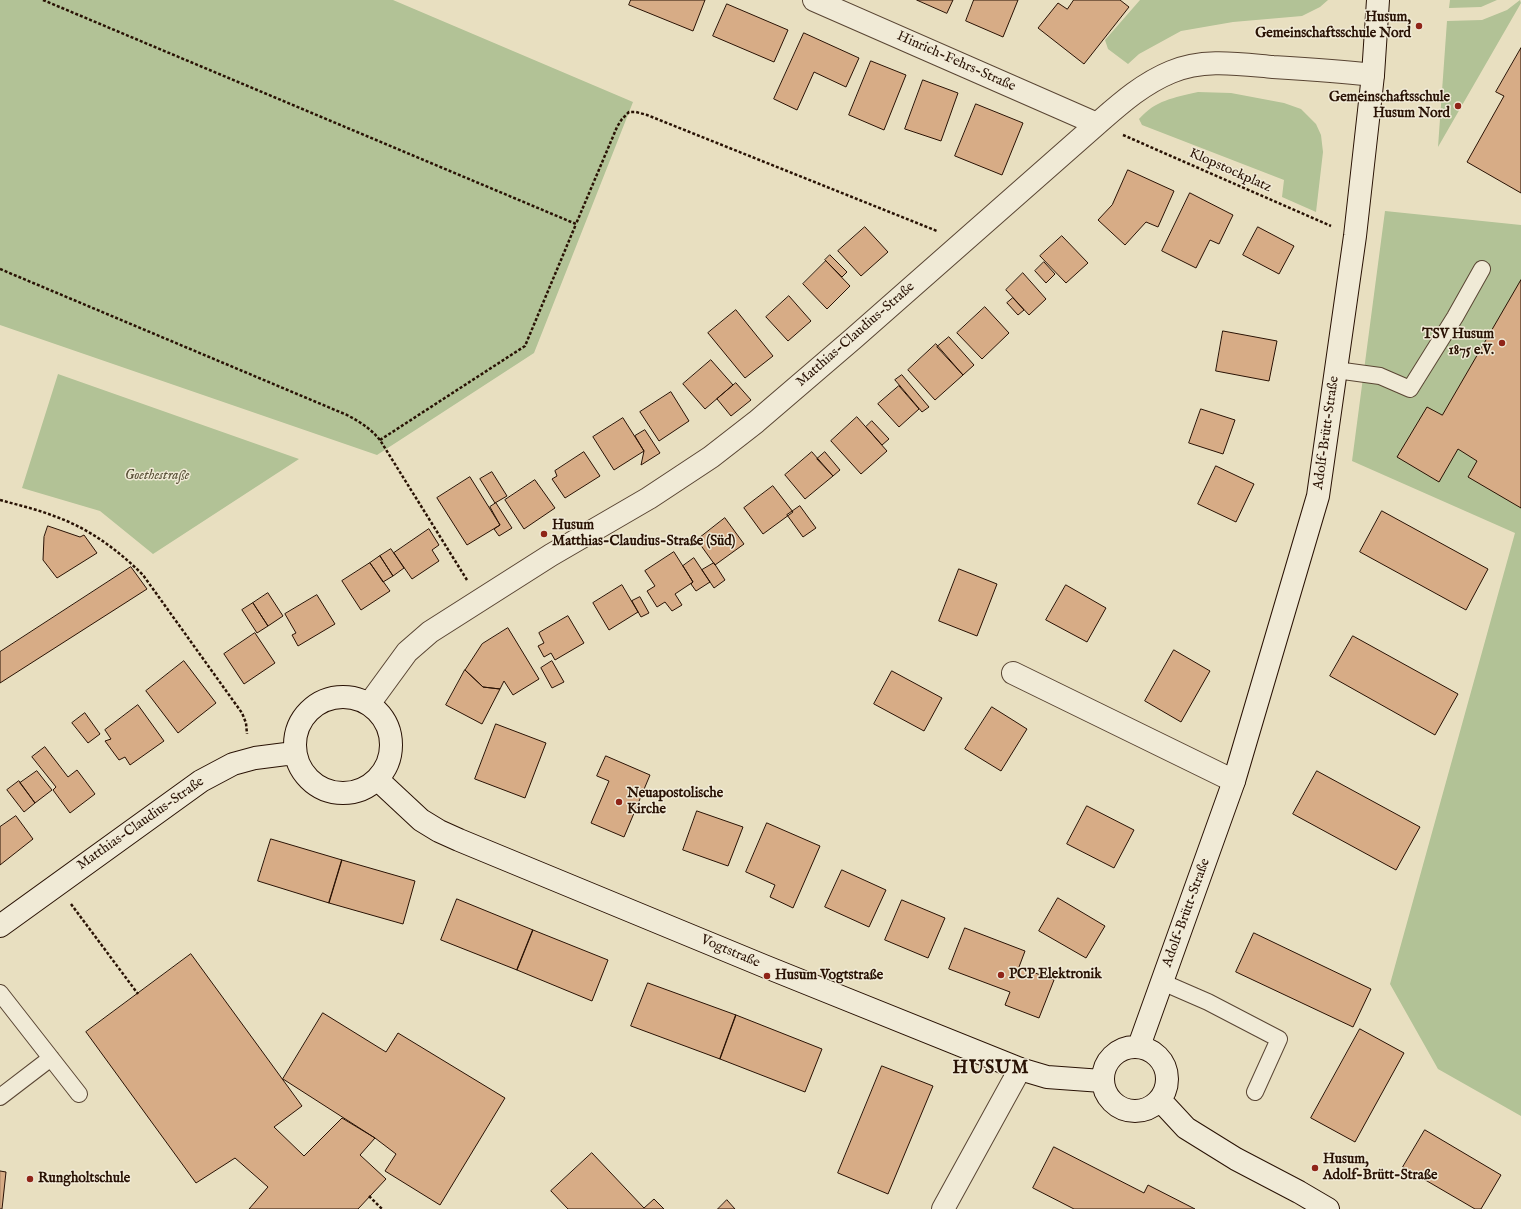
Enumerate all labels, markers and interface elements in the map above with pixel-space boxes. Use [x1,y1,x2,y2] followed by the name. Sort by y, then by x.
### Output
[1255,10,1411,42] place label: Husum, Gemeinschaftsschule Nord
[1414,21,1424,31] marker: Husum, Gemeinschaftsschule Nord
[894,28,1018,96] street label: Hinrich-Fehrs-Straße
[1329,90,1450,122] place label: Gemeinschaftsschule Husum Nord
[1453,101,1463,111] marker: Gemeinschaftsschule Husum Nord
[1186,145,1274,197] street label: Klopstockplatz
[793,279,919,391] street label: Matthias-Claudius-Straße
[1422,327,1494,360] place label: TSV Husum 1875 e.V.
[1497,338,1507,348] marker: TSV Husum 1875 e.V.
[1311,375,1343,491] street label: Adolf-Brütt-Straße
[125,468,189,484] park label: Goethestraße
[552,518,735,550] place label: Husum Matthias-Claudius-Straße (Süd)
[539,529,549,539] marker: Husum Matthias-Claudius-Straße (Süd)
[74,774,208,874] street label: Matthias-Claudius-Straße
[627,786,723,818] place label: Neuapostolische Kirche
[614,797,624,807] marker: Neuapostolische Kirche
[1160,856,1214,970] street label: Adolf-Brütt-Straße
[698,932,762,972] street label: Vogtstraße
[1009,967,1102,983] place label: PCP Elektronik
[775,968,883,984] place label: Husum Vogtstraße
[996,970,1006,980] marker: PCP Elektronik
[762,971,772,981] marker: Husum Vogtstraße
[953,1058,1029,1080] district label: HUSUM
[1323,1152,1437,1184] place label: Husum, Adolf-Brütt-Straße
[1310,1163,1320,1173] marker: Husum, Adolf-Brütt-Straße
[38,1171,130,1187] place label: Rungholtschule
[25,1174,35,1184] marker: Rungholtschule

